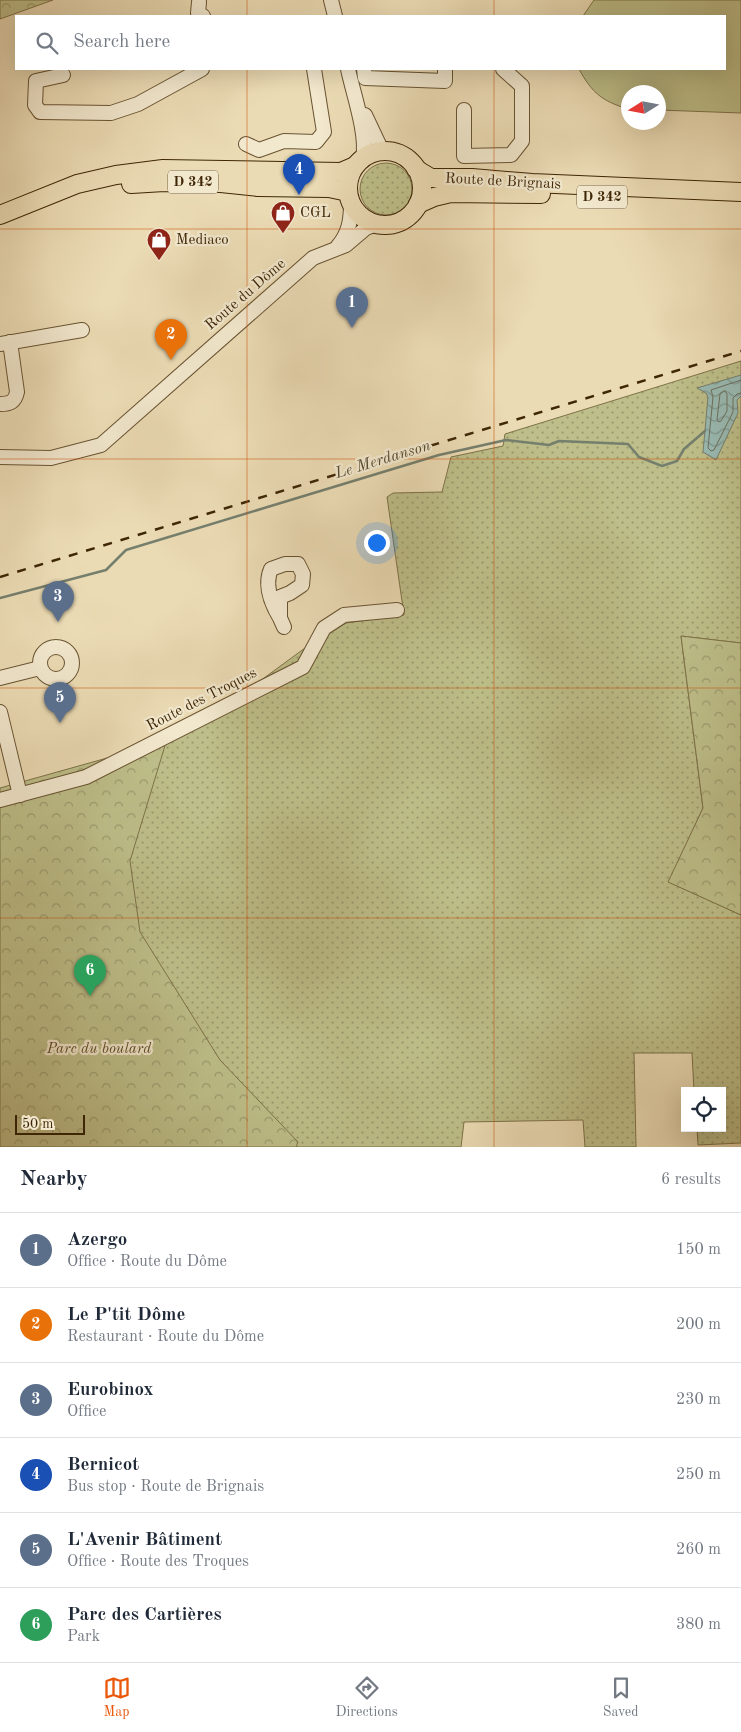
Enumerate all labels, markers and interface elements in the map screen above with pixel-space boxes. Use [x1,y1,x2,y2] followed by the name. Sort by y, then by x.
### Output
[15,15,726,70] search box
[33,29,61,57] icon: search
[73,33,170,52] text: Search here
[621,85,666,130] north arrow
[283,154,315,195] pin: 4
[168,170,218,193] road number: D 342
[445,171,561,193] street label: Route de Brignais
[577,186,627,208] road number: D 342
[270,200,296,234] shop icon: CGL
[300,206,331,221] place label: CGL
[146,227,172,261] shop icon: Mediaco
[176,233,229,248] place label: Mediaco
[203,256,289,334] street label: Route du Dôme
[336,287,368,328] pin: 1
[155,319,187,360] pin: 2
[332,438,433,482] water label: Le Merdanson
[364,530,390,556] your location
[42,581,74,622] pin: 3
[145,666,259,734] street label: Route des Troques
[44,682,76,723] pin: 5
[74,955,106,996] pin: 6
[46,1042,152,1057] park label: Parc du boulard
[681,1087,726,1132] map controls
[681,1087,726,1132] button: locate
[15,1112,85,1135] scale bar
[22,1117,53,1131] text: 50 m
[20,1169,88,1190] text: Nearby
[661,1172,721,1188] text: 6 results
[67,1231,127,1250] text: Azergo
[31,1242,41,1258] text: 1
[676,1242,721,1258] text: 150 m
[67,1254,227,1270] text: Office · Route du Dôme
[67,1306,185,1325] text: Le P'tit Dôme
[31,1317,41,1333] text: 2
[676,1317,721,1333] text: 200 m
[67,1329,264,1345] text: Restaurant · Route du Dôme
[67,1381,153,1400] text: Eurobinox
[31,1392,41,1408] text: 3
[676,1392,721,1408] text: 230 m
[67,1404,106,1420] text: Office
[67,1456,139,1475] text: Bernicot
[31,1467,41,1483] text: 4
[676,1467,721,1483] text: 250 m
[67,1479,264,1495] text: Bus stop · Route de Brignais
[67,1531,222,1550] text: L'Avenir Bâtiment
[31,1542,41,1558] text: 5
[676,1542,721,1558] text: 260 m
[67,1554,249,1570] text: Office · Route des Troques
[67,1606,222,1625] text: Parc des Cartières
[31,1617,41,1633] text: 6
[676,1617,721,1633] text: 380 m
[67,1629,100,1645] text: Park
[103,1674,131,1721] tab: Map
[336,1674,398,1721] tab: Directions
[603,1674,638,1721] tab: Saved

